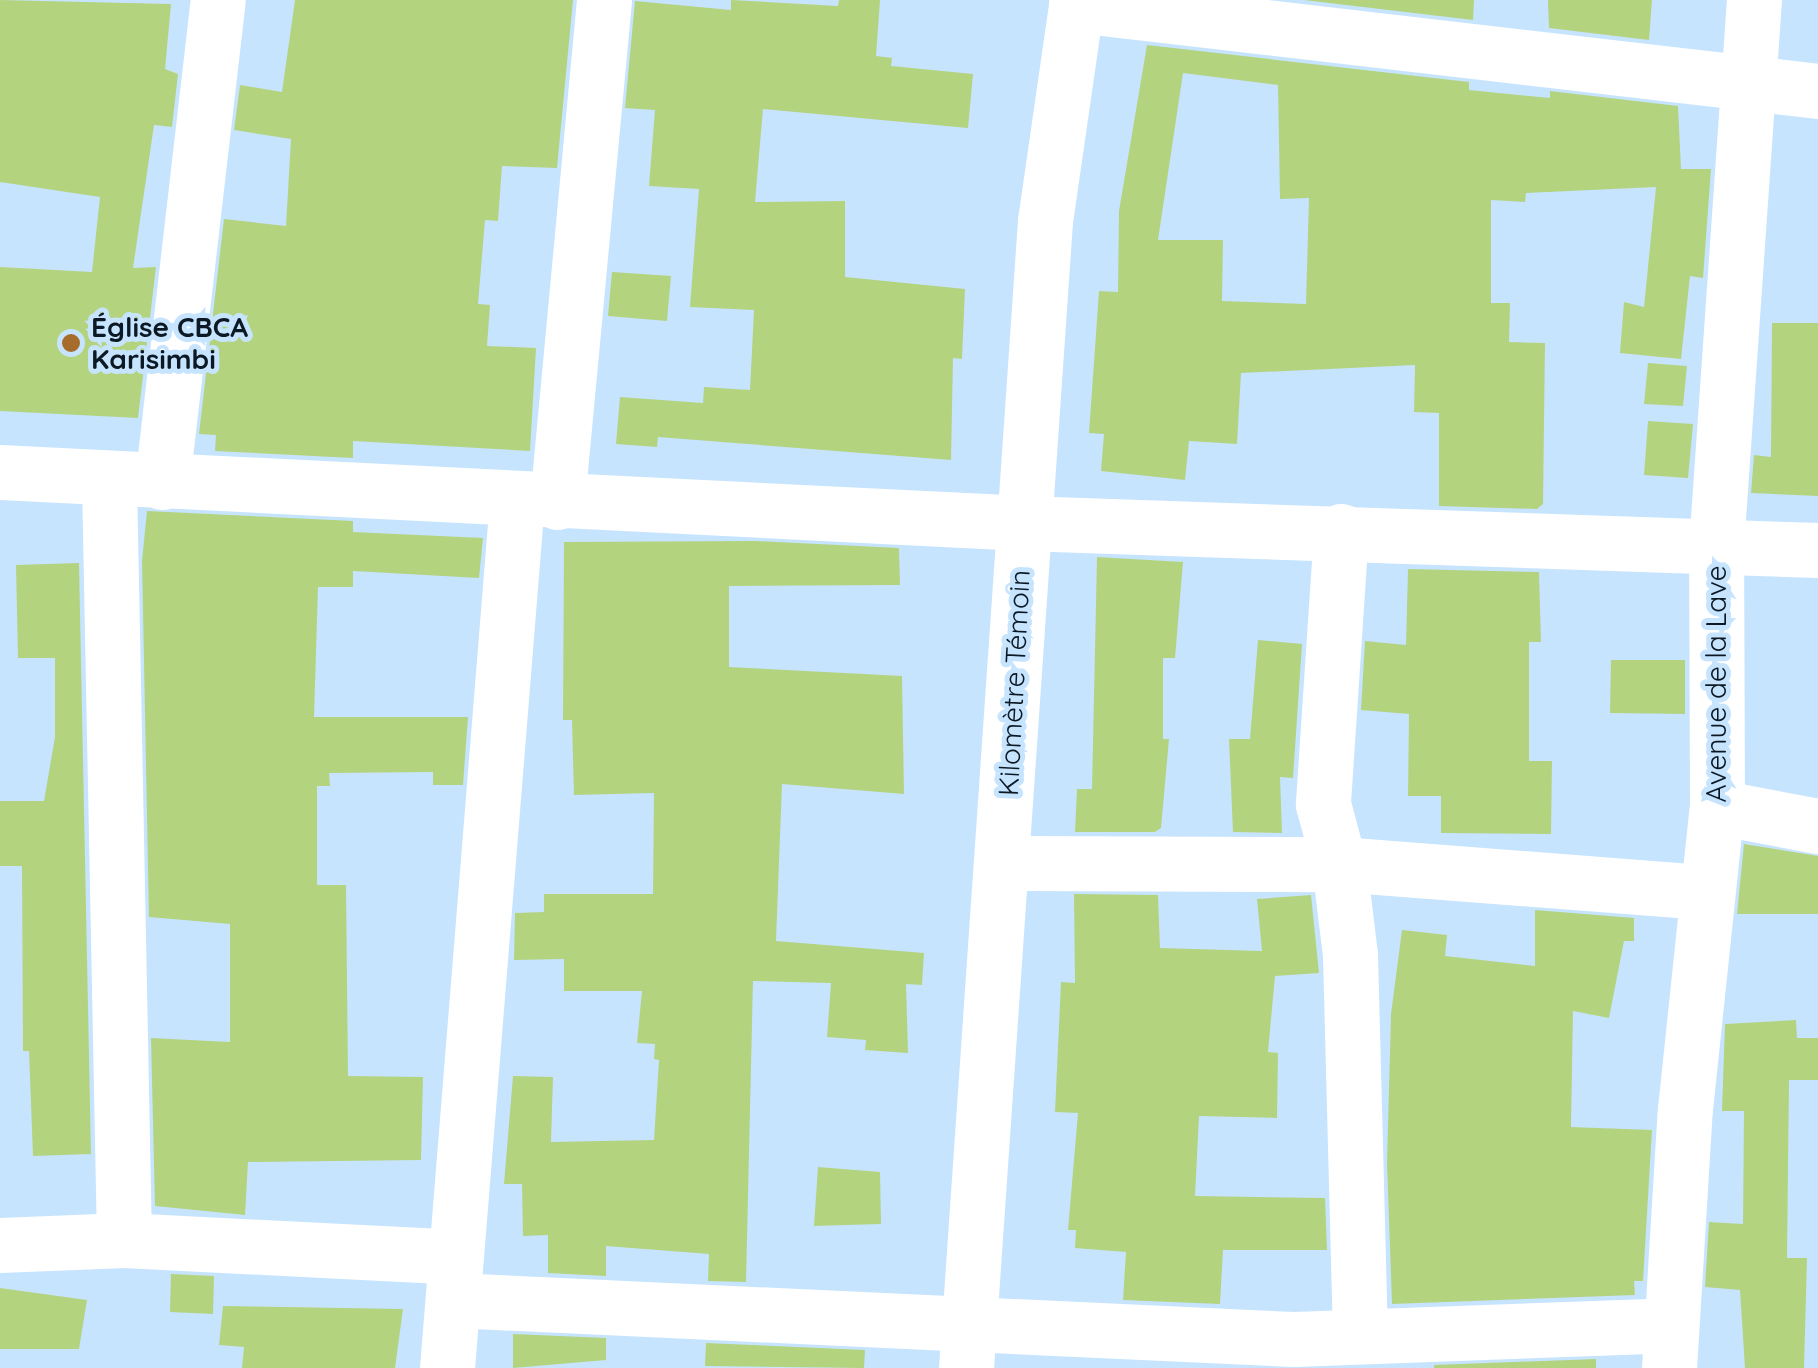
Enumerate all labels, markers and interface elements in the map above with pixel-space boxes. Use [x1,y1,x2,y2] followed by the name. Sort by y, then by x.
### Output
[91,310,248,376] place label: Église CBCA Karisimbi
[60,332,82,354] marker: Église CBCA Karisimbi
[1699,566,1733,802] street label: Avenue de la Lave
[991,569,1037,797] street label: Kilomètre Témoin

